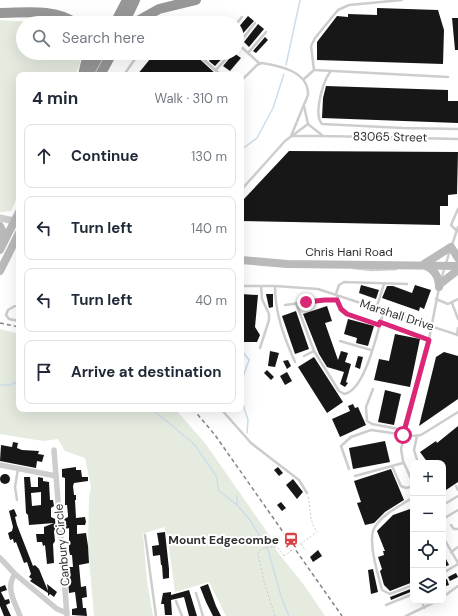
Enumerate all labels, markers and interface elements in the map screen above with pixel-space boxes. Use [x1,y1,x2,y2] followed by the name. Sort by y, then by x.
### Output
[16,16,244,60] search box
[30,27,52,49] icon: search
[62,28,145,48] text: Search here
[32,87,78,109] text: 4 min
[155,90,228,107] text: Walk · 310 m
[353,128,428,146] street label: 83065 Street
[33,145,55,167] icon: ahead
[71,146,139,166] text: Continue
[191,148,227,165] text: 130 m
[33,217,55,239] icon: left
[71,218,132,238] text: Turn left
[191,220,227,237] text: 140 m
[305,244,393,260] street label: Chris Hani Road
[33,289,55,311] icon: left
[71,290,132,310] text: Turn left
[195,292,227,309] text: 40 m
[297,293,315,311] route end
[358,295,436,335] street label: Marshall Drive
[33,361,55,383] icon: arrive
[71,362,222,382] text: Arrive at destination
[394,426,412,444] route start
[410,460,446,604] map controls
[410,460,446,496] button: +
[410,496,446,532] button: −
[50,503,74,587] street label: Canbury Circle
[282,531,300,549] station icon: Mount Edgecombe
[168,532,279,548] place label: Mount Edgecombe
[410,532,446,568] button: locate
[410,568,446,604] button: layers

